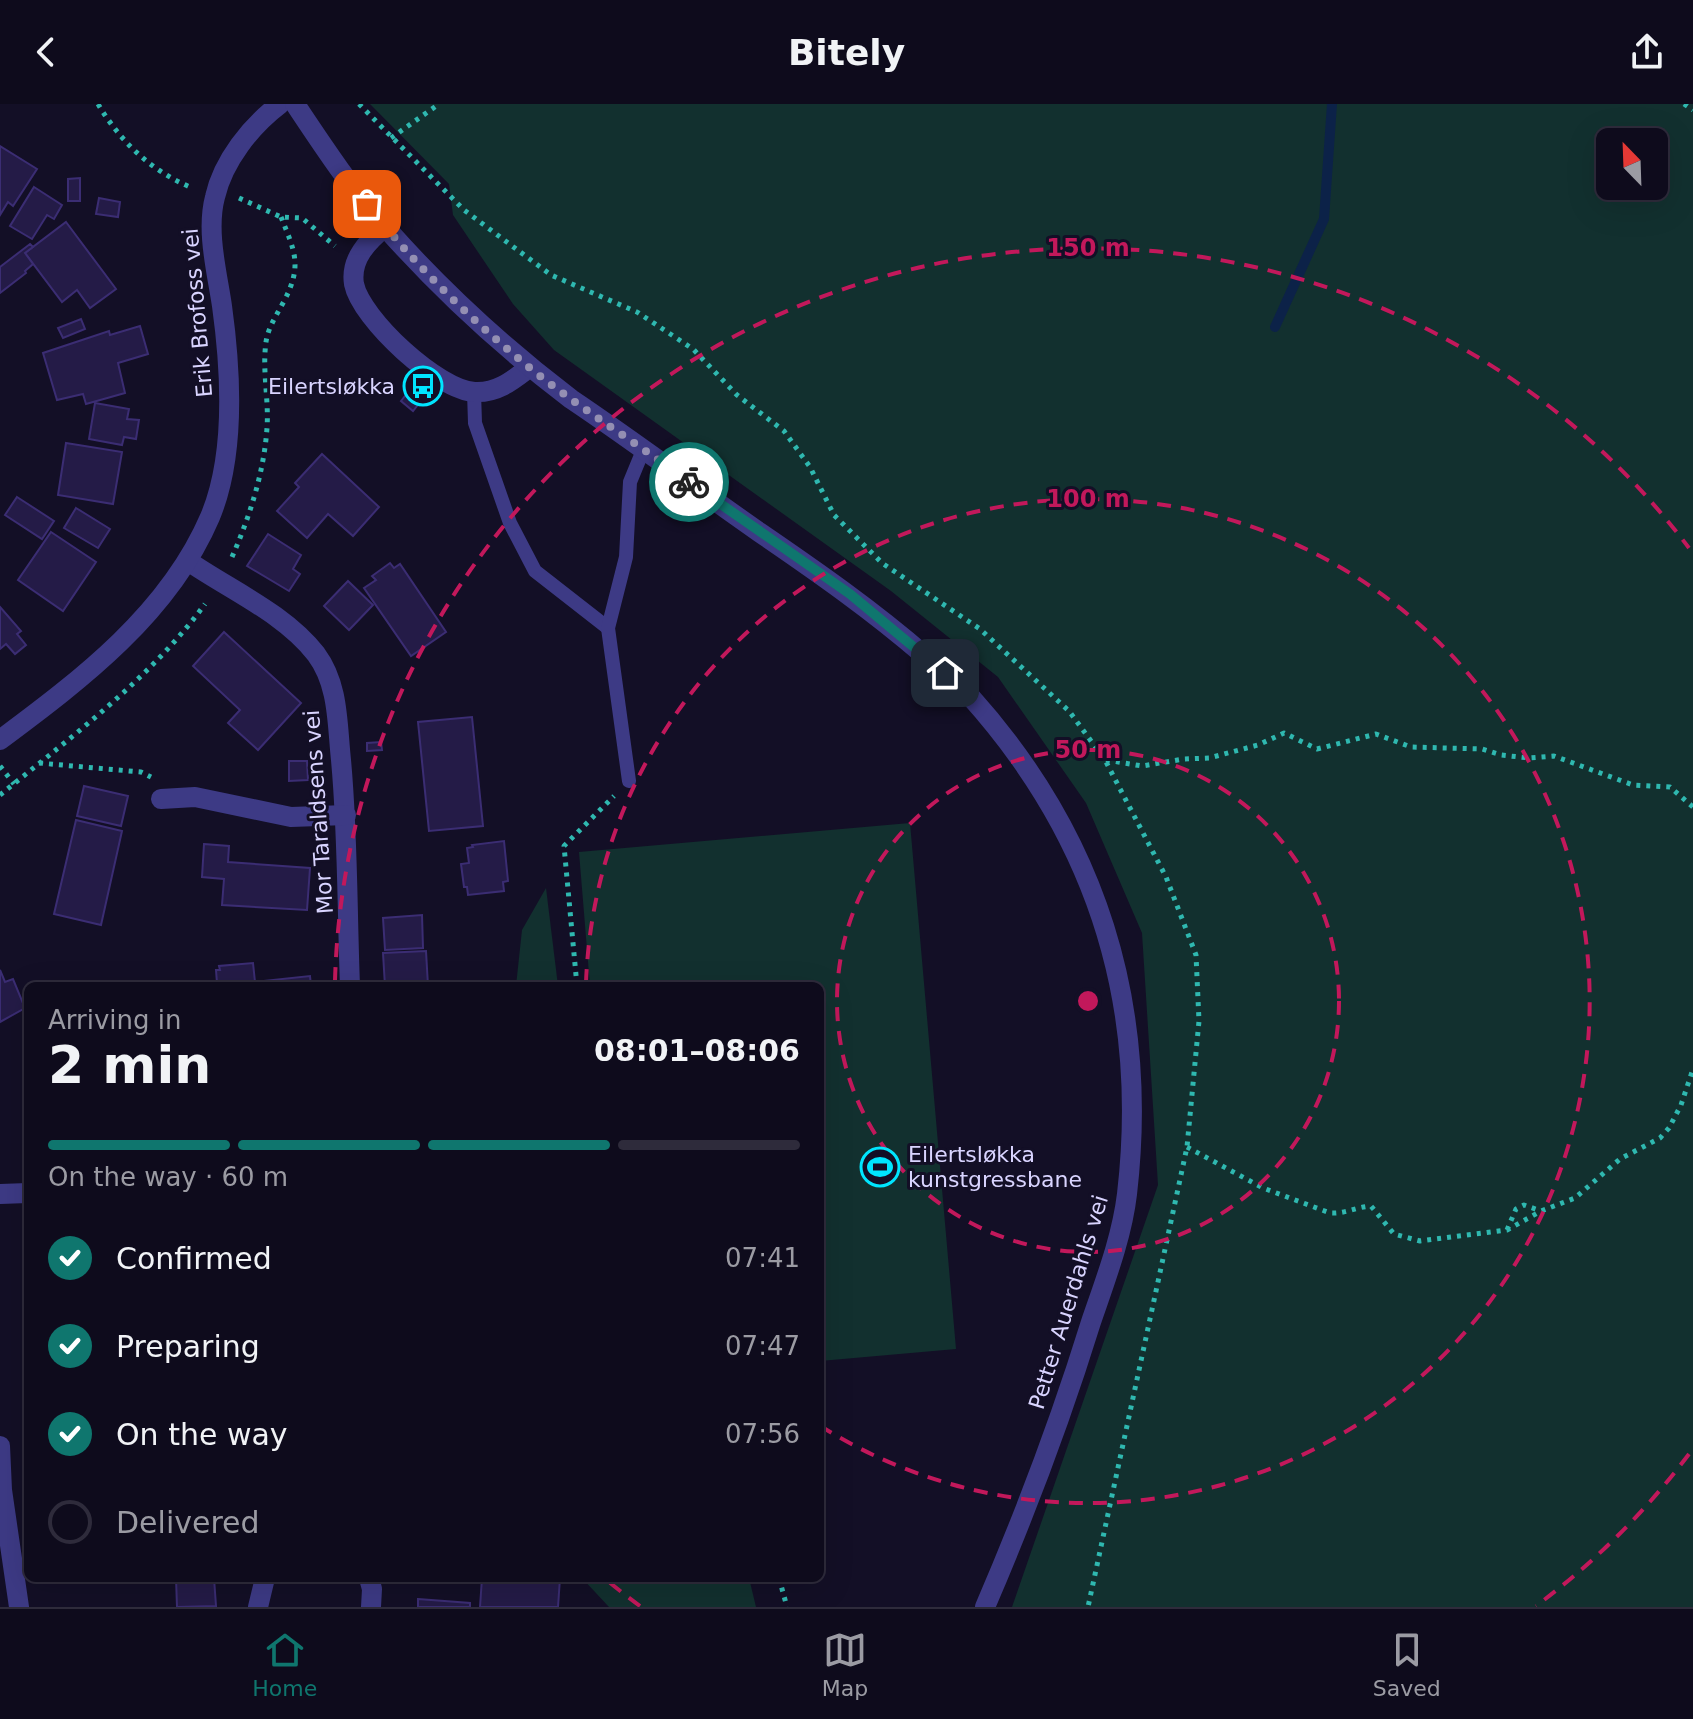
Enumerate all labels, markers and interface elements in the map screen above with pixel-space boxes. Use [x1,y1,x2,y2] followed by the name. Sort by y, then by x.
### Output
[24,30,68,74] icon: back
[1625,30,1669,74] icon: share
[788,32,905,73] text: Bitely
[1596,128,1668,200] north arrow
[1596,128,1668,200] map controls
[333,170,401,238] pin
[345,182,389,226] icon: bag
[178,227,217,399] street label: Erik Brofoss vei
[1046,234,1130,262] text: 150 m
[402,365,444,407] bus stop icon: Eilertsløkka
[268,374,395,399] place label: Eilertsløkka
[649,442,729,522] courier
[667,460,711,504] icon: bike
[1046,485,1130,513] text: 100 m
[911,639,979,707] pin
[923,651,967,695] icon: home
[299,709,338,915] street label: Mor Taraldsens vei
[1055,736,1121,764] text: 50 m
[1074,987,1102,1015] centre of rings
[48,1005,182,1035] text: Arriving in
[594,1033,800,1068] text: 08:01–08:06
[48,1035,211,1095] text: 2 min
[908,1142,1082,1192] place label: Eilertsløkka kunstgressbane
[859,1146,901,1188] sports icon: Eilertsløkka kunstgressbane
[48,1162,288,1192] text: On the way · 60 m
[1024,1192,1113,1412] street label: Petter Auerdahls vei
[48,1236,92,1280] icon: check
[116,1241,272,1276] text: Confirmed
[725,1243,800,1273] text: 07:41
[48,1324,92,1368] icon: check
[116,1329,260,1364] text: Preparing
[725,1331,800,1361] text: 07:47
[48,1412,92,1456] icon: check
[116,1417,288,1452] text: On the way
[725,1419,800,1449] text: 07:56
[116,1505,260,1540] text: Delivered
[252,1628,317,1701] tab: Home
[822,1628,868,1701] tab: Map
[1373,1628,1441,1701] tab: Saved

